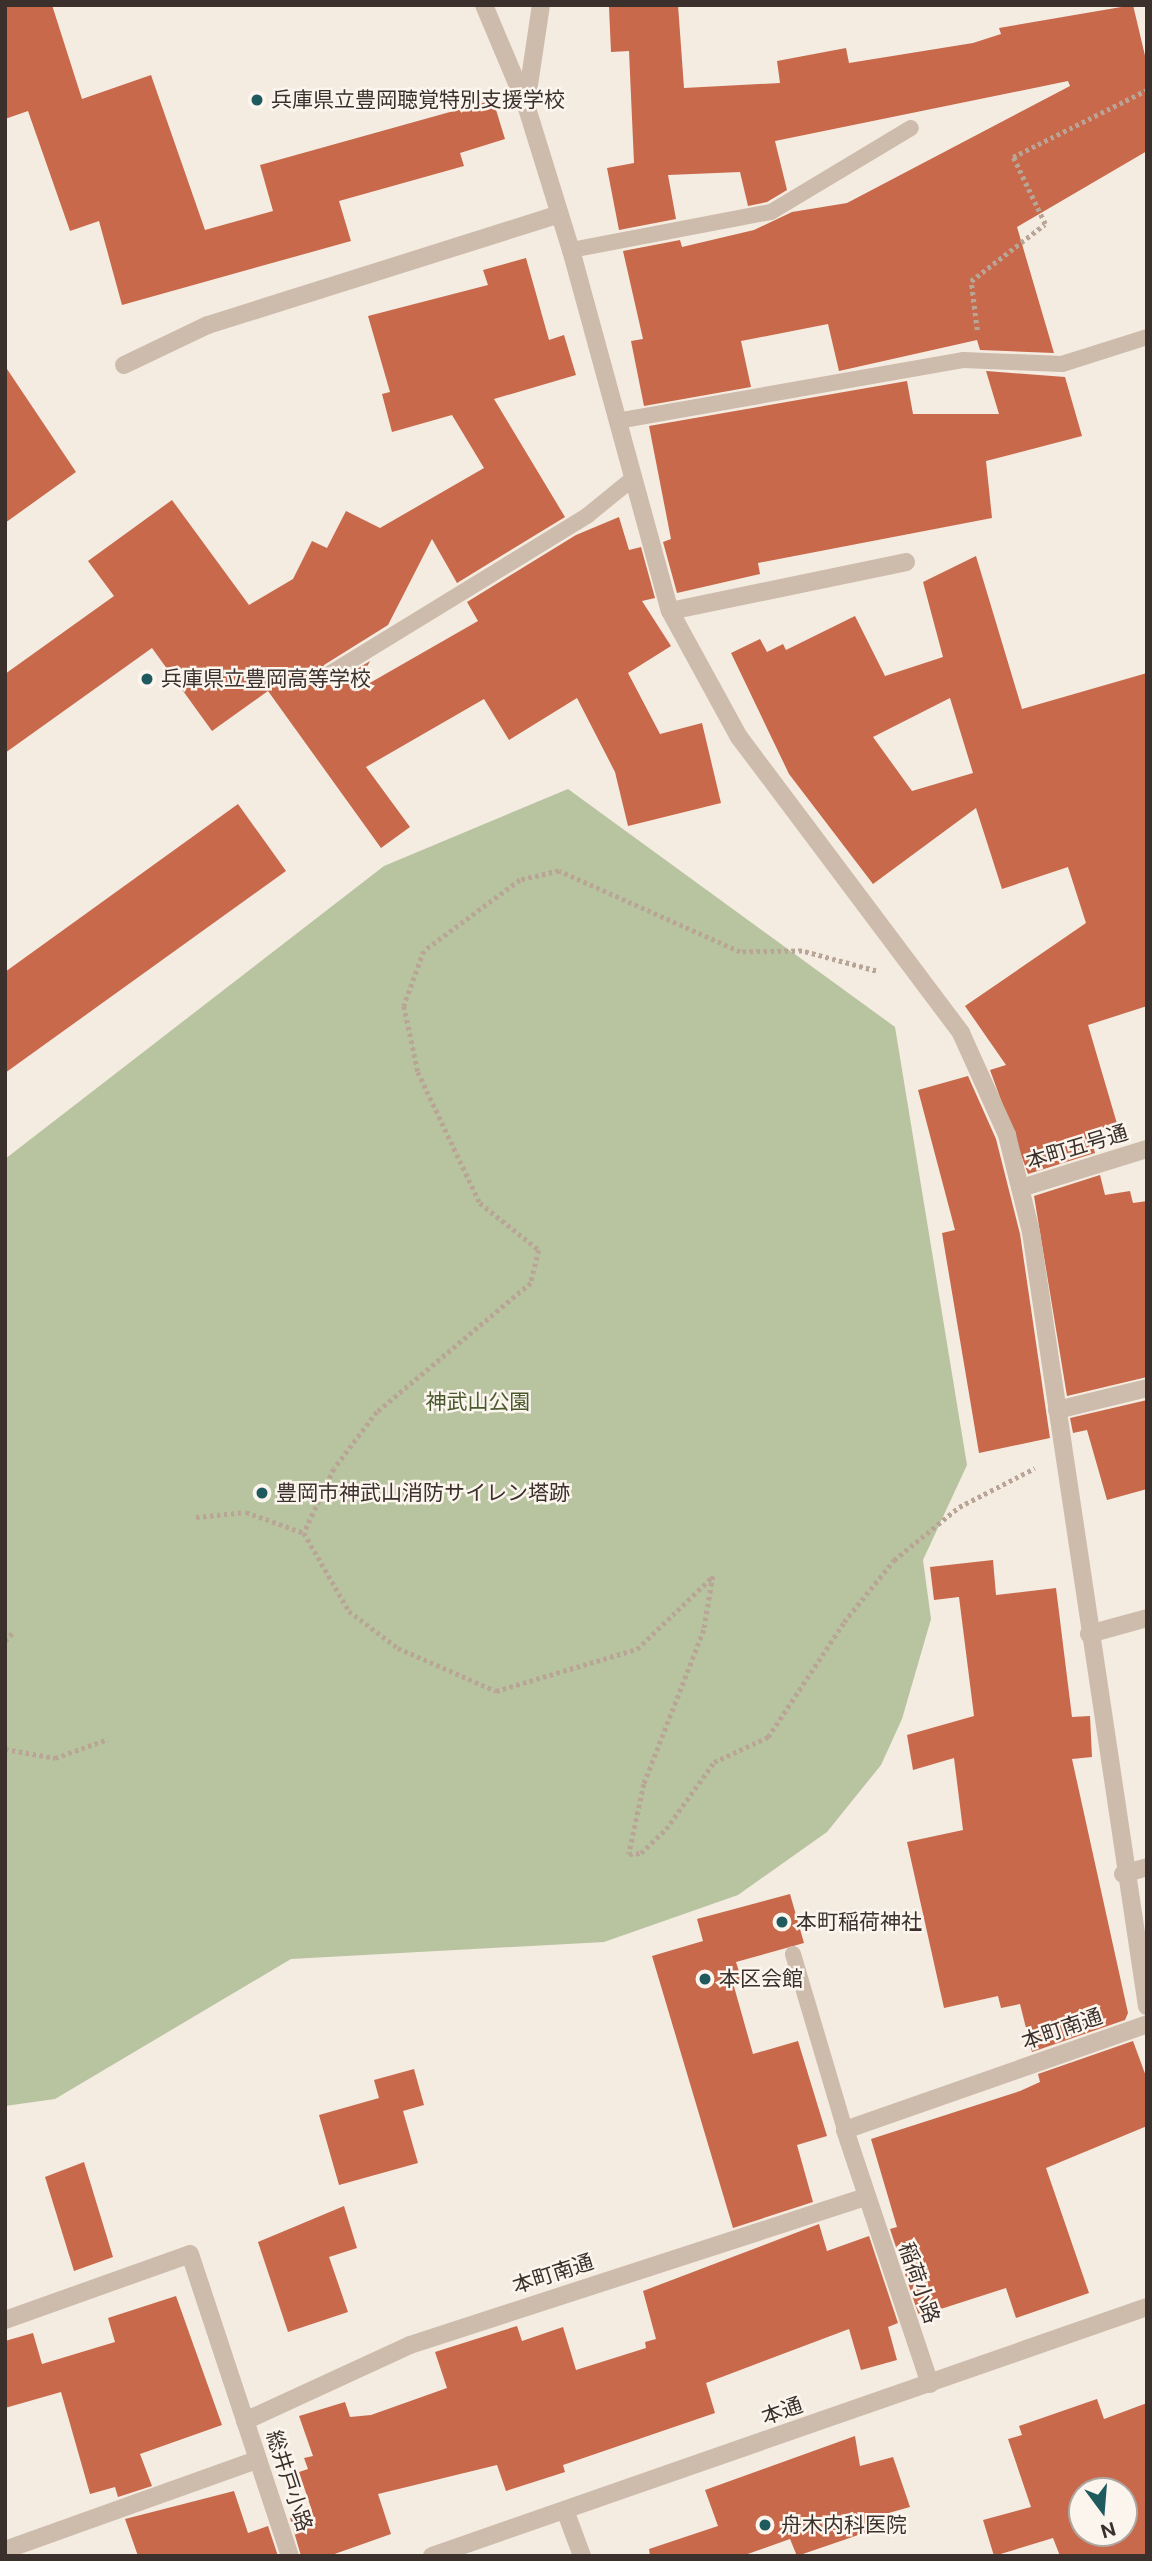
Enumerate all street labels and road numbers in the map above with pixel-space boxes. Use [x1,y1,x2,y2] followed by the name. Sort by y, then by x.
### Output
[1023,1120,1131,1174] street label: 本町五号通
[1018,2003,1106,2055] street label: 本町南通
[893,2239,945,2327] street label: 稲荷小路
[509,2249,597,2299] street label: 本町南通
[758,2392,806,2430] street label: 本通
[261,2427,317,2535] street label: 総井戸小路

